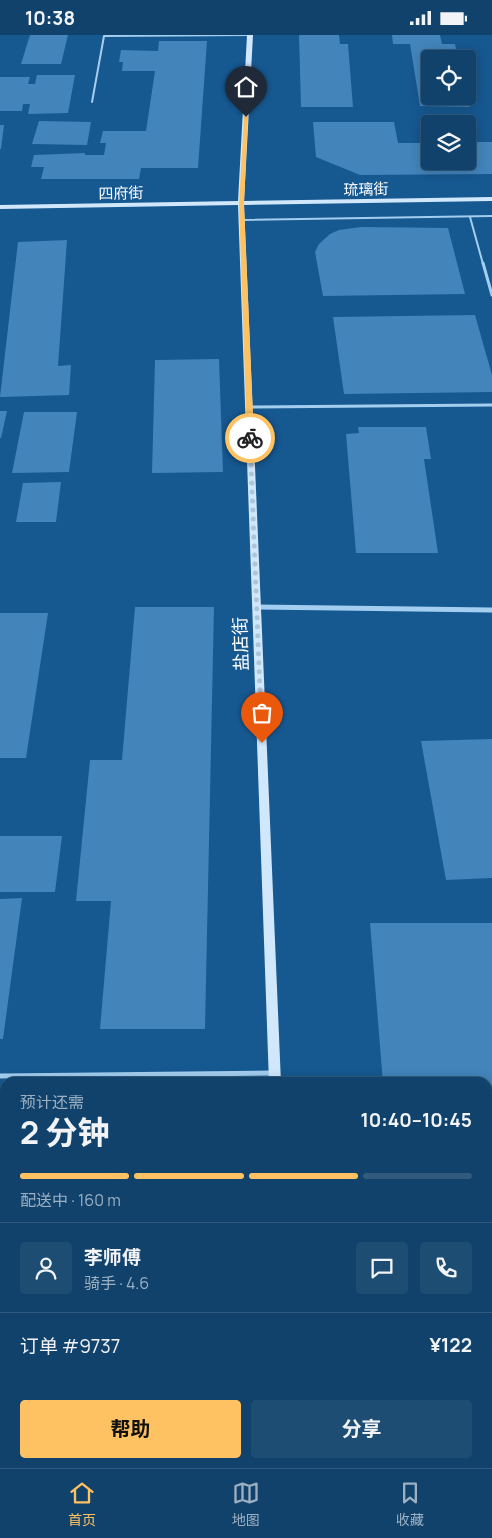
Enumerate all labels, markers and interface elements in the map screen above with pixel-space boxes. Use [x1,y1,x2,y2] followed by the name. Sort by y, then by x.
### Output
[25,5,75,31] text: 10:38
[421,50,476,170] map controls
[421,50,476,105] button: locate
[225,66,267,117] pin
[232,73,260,101] icon: home
[421,115,476,170] button: layers
[343,178,389,200] street label: 琉璃街
[98,182,144,204] street label: 四府街
[225,413,275,463] courier
[236,424,264,452] icon: bike
[227,617,253,671] street label: 盐店街
[241,692,283,743] pin
[248,699,276,727] icon: bag
[20,1091,84,1113] text: 预计还需
[360,1107,472,1133] text: 10:40–10:45
[20,1110,109,1154] text: 2 分钟
[20,1189,121,1211] text: 配送中 · 160 m
[20,1242,72,1294] button: person
[356,1242,408,1294] button: chat
[420,1242,472,1294] button: phone
[84,1244,141,1270] text: 李师傅
[84,1272,149,1294] text: 骑手 · 4.6
[429,1332,472,1358] text: ¥122
[20,1333,120,1359] text: 订单 #9737
[20,1400,241,1458] button: 帮助
[251,1400,472,1458] button: 分享
[68,1479,96,1529] tab: 首页
[232,1479,260,1529] tab: 地图
[396,1479,424,1529] tab: 收藏

